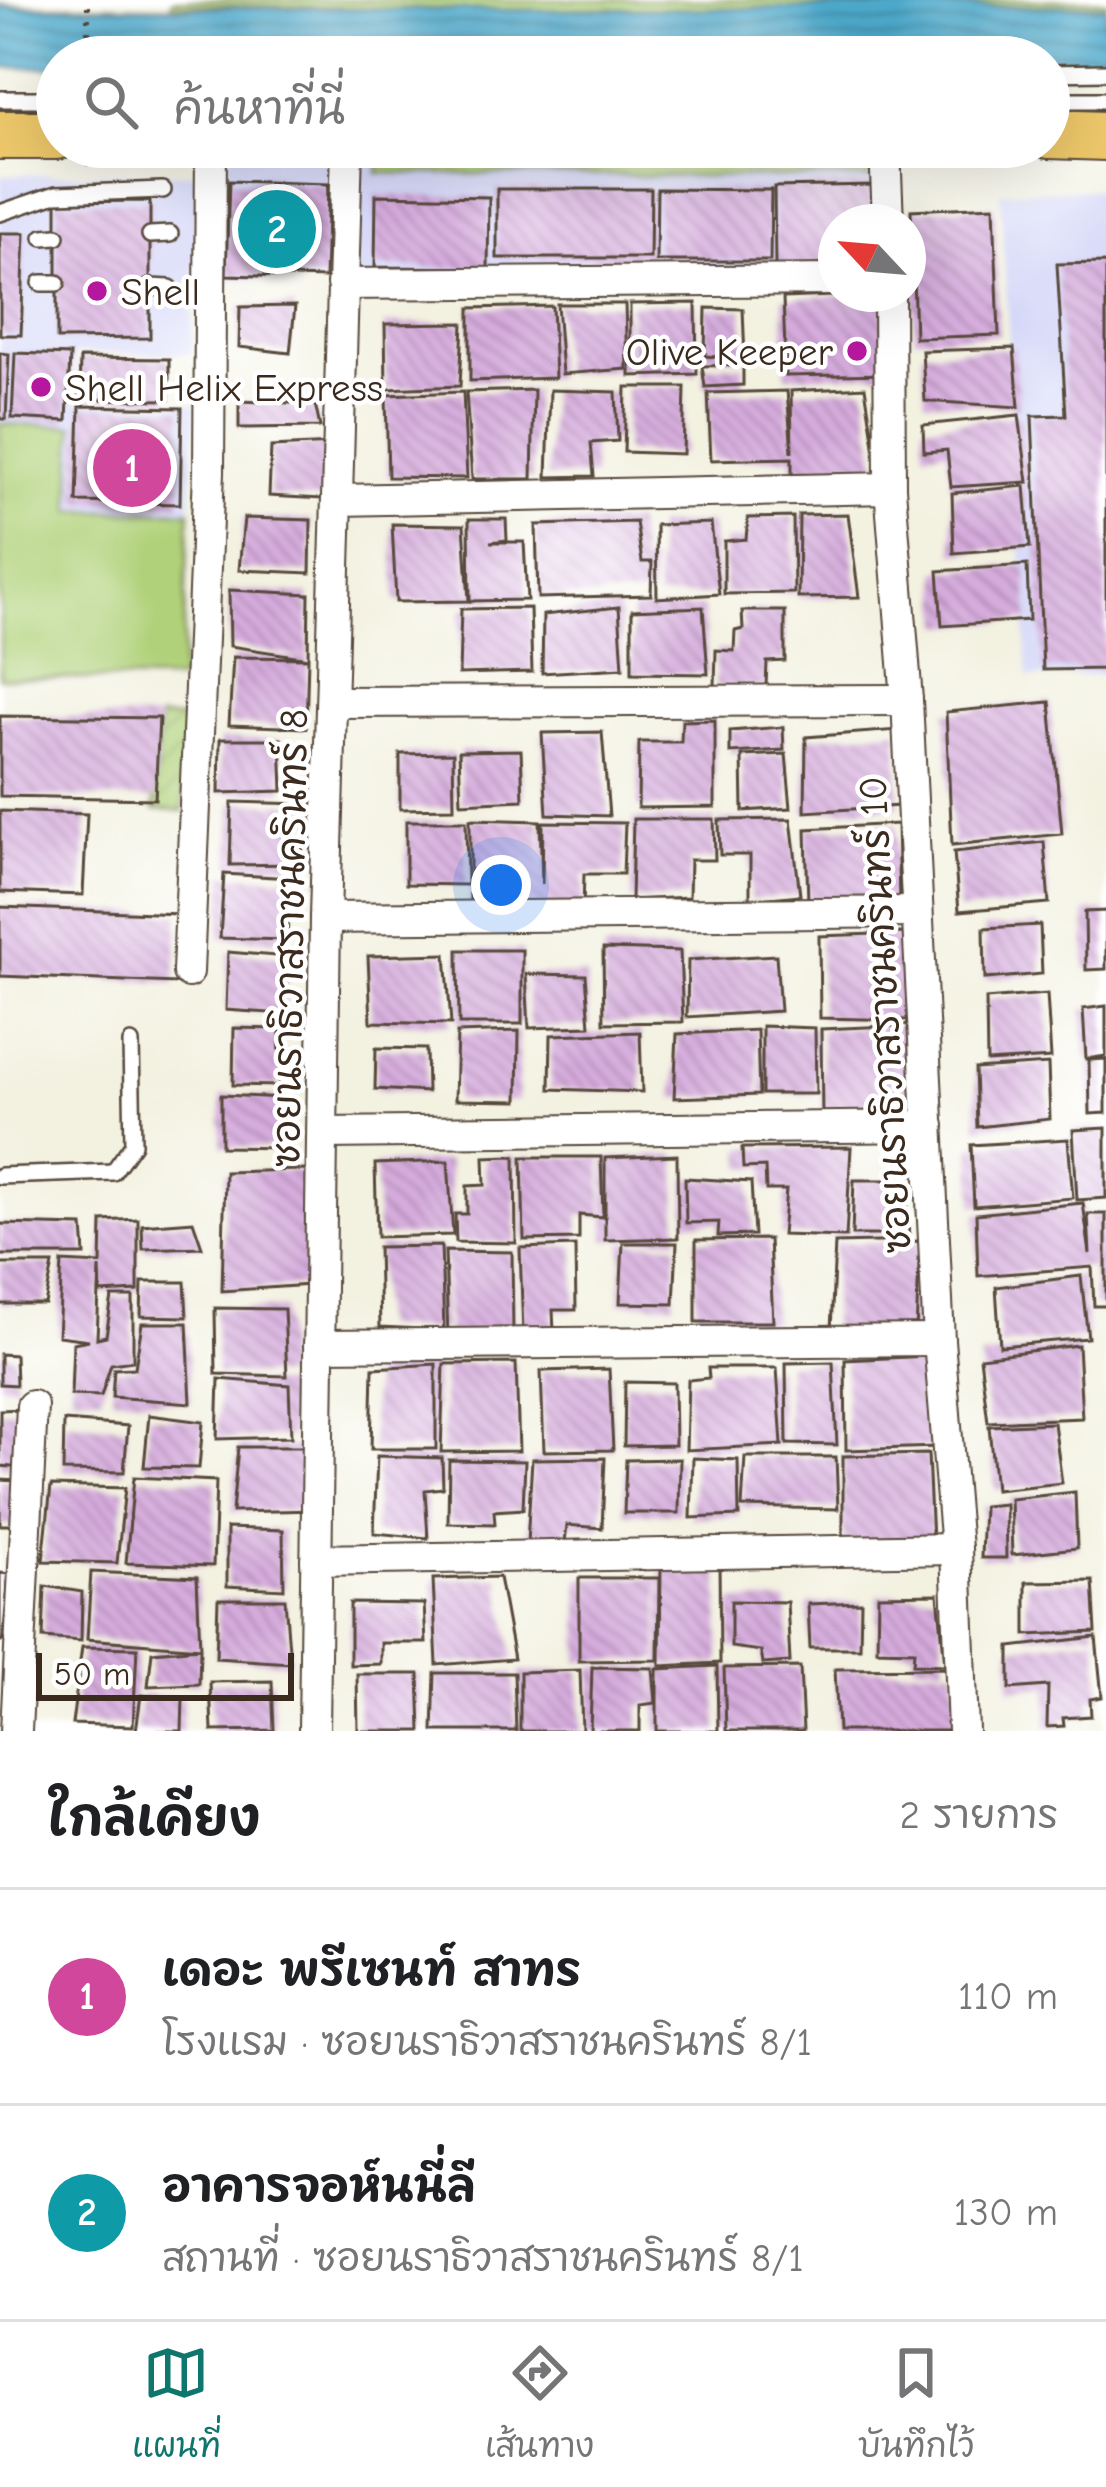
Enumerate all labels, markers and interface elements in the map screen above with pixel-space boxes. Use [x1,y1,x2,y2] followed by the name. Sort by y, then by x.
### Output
[36,36,1070,168] search box
[78,69,144,135] icon: search
[174,83,345,135] text: ค้นหาที่นี่
[238,184,316,274] pin: 2
[818,204,926,312] north arrow
[121,270,200,315] place label: Shell
[84,278,110,304] marker: Shell
[626,330,834,375] place label: Olive Keeper
[844,338,870,364] marker: Olive Keeper
[65,366,383,411] place label: Shell Helix Express
[28,374,54,400] marker: Shell Helix Express
[93,423,171,513] pin: 1
[260,708,317,1168] street label: ซอยนราธิวาสราชนครินทร์ 8
[847,775,920,1255] street label: ซอยนราธิวาสราชนครินทร์ 10
[471,855,531,915] your location
[36,1647,294,1700] scale bar
[54,1655,130,1693] text: 50 m
[48,1789,260,1848] text: ใกล้เคียง
[899,1793,1058,1838] text: 2 รายการ
[162,1944,581,1996] text: เดอะ พรีเซนท์ สาทร
[79,1974,95,2019] text: 1
[958,1974,1058,2019] text: 110 m
[162,2020,812,2065] text: โรงแรม · ซอยนราธิวาสราชนครินทร์ 8/1
[162,2160,475,2212] text: อาคารจอห์นนี่ลี
[77,2190,97,2235] text: 2
[954,2190,1058,2235] text: 130 m
[162,2236,804,2281] text: สถานที่ · ซอยนราธิวาสราชนครินทร์ 8/1
[132,2340,221,2470] tab: แผนที่
[485,2340,594,2470] tab: เส้นทาง
[858,2340,974,2470] tab: บันทึกไว้

